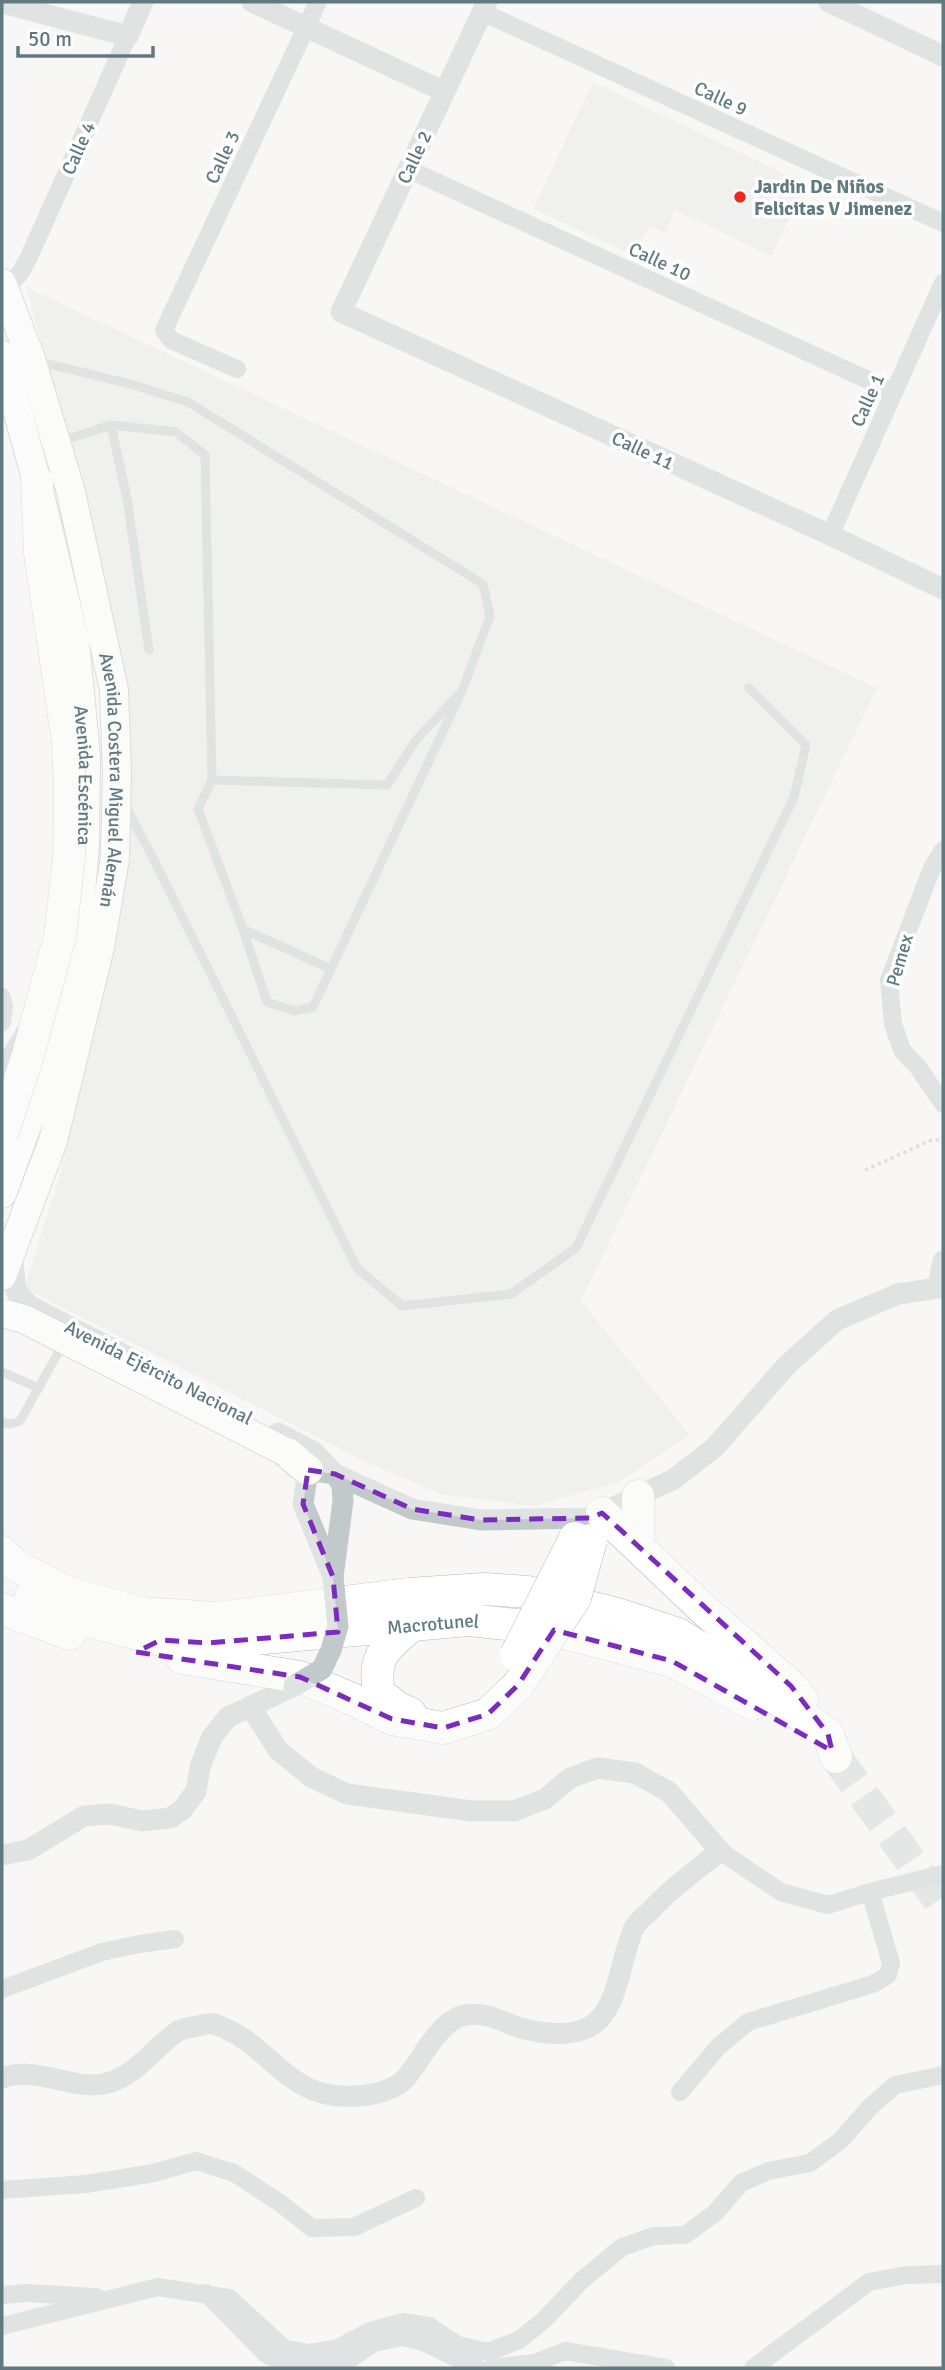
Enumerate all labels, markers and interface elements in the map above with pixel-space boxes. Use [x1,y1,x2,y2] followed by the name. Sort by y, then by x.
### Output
[18,14,152,58] scale bar
[28,26,72,52] text: 50 m
[690,76,751,122] street label: Calle 9
[57,118,101,179] street label: Calle 4
[200,127,246,188] street label: Calle 3
[392,127,438,188] street label: Calle 2
[754,175,912,221] place label: Jardin De Niños Felicitas V Jimenez
[732,189,748,205] marker: Jardin De Niños Felicitas V Jimenez
[625,237,695,287] street label: Calle 10
[846,370,890,431] street label: Calle 1
[608,426,678,476] street label: Calle 11
[93,650,128,910] street label: Avenida Costera Miguel Alemán
[68,704,97,846] street label: Avenida Escénica
[881,931,919,989] street label: Pemex
[61,1315,257,1431] street label: Avenida Ejército Nacional
[386,1609,480,1640] street label: Macrotunel

